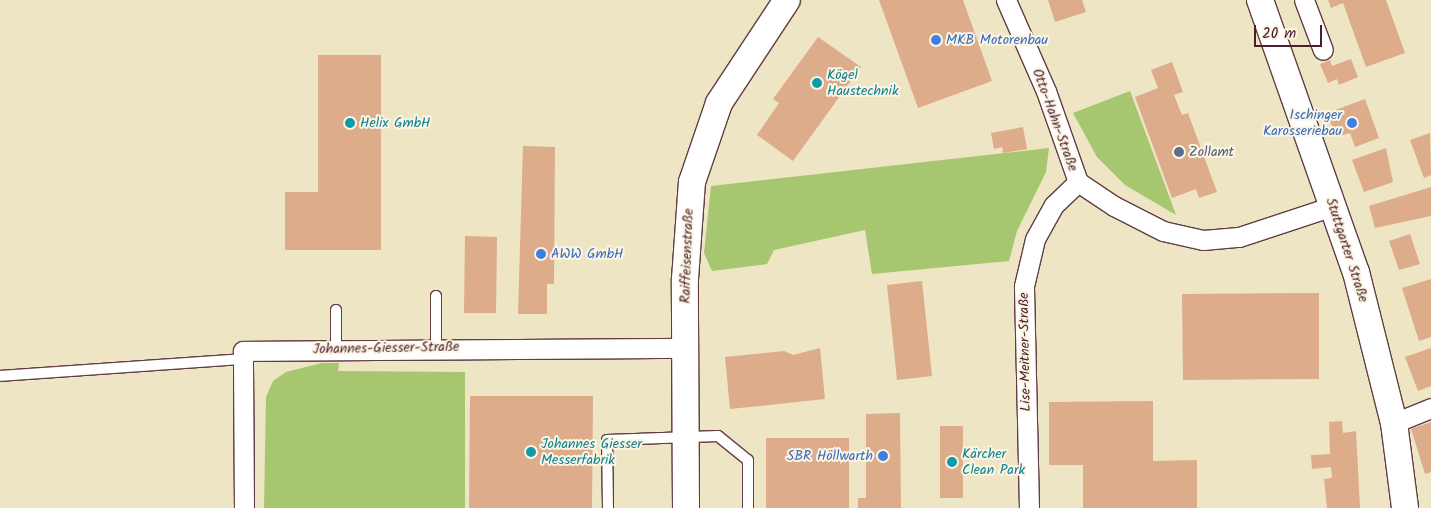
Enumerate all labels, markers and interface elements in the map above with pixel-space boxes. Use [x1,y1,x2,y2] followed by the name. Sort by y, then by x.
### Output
[1256,15,1324,47] scale bar
[1262,22,1296,46] text: 20 m
[946,32,1048,48] place label: MKB Motorenbau
[930,34,942,46] marker: MKB Motorenbau
[1029,66,1081,174] street label: Otto-Hahn-Straße
[827,67,898,100] place label: Kögel Haustechnik
[811,77,823,89] marker: Kögel Haustechnik
[1263,107,1342,140] place label: Ischinger Karosseriebau
[360,115,430,131] place label: Helix GmbH
[344,117,356,129] marker: Helix GmbH
[1346,117,1358,129] marker: Ischinger Karosseriebau
[1189,144,1234,160] place label: Zollamt
[1173,146,1185,158] marker: Zollamt
[1322,196,1372,304] street label: Stuttgarter Straße
[677,208,697,304] street label: Raiffeisenstraße
[551,246,623,262] place label: AWW GmbH
[535,248,547,260] marker: AWW GmbH
[1016,292,1034,412] street label: Lise-Meitner-Straße
[313,338,459,358] street label: Johannes-Giesser-Straße
[541,436,642,468] place label: Johannes Giesser Messerfabrik
[525,446,537,458] marker: Johannes Giesser Messerfabrik
[962,446,1025,478] place label: Kärcher Clean Park
[787,448,873,464] place label: SBR Höllwarth
[877,450,889,462] marker: SBR Höllwarth
[946,456,958,468] marker: Kärcher Clean Park

